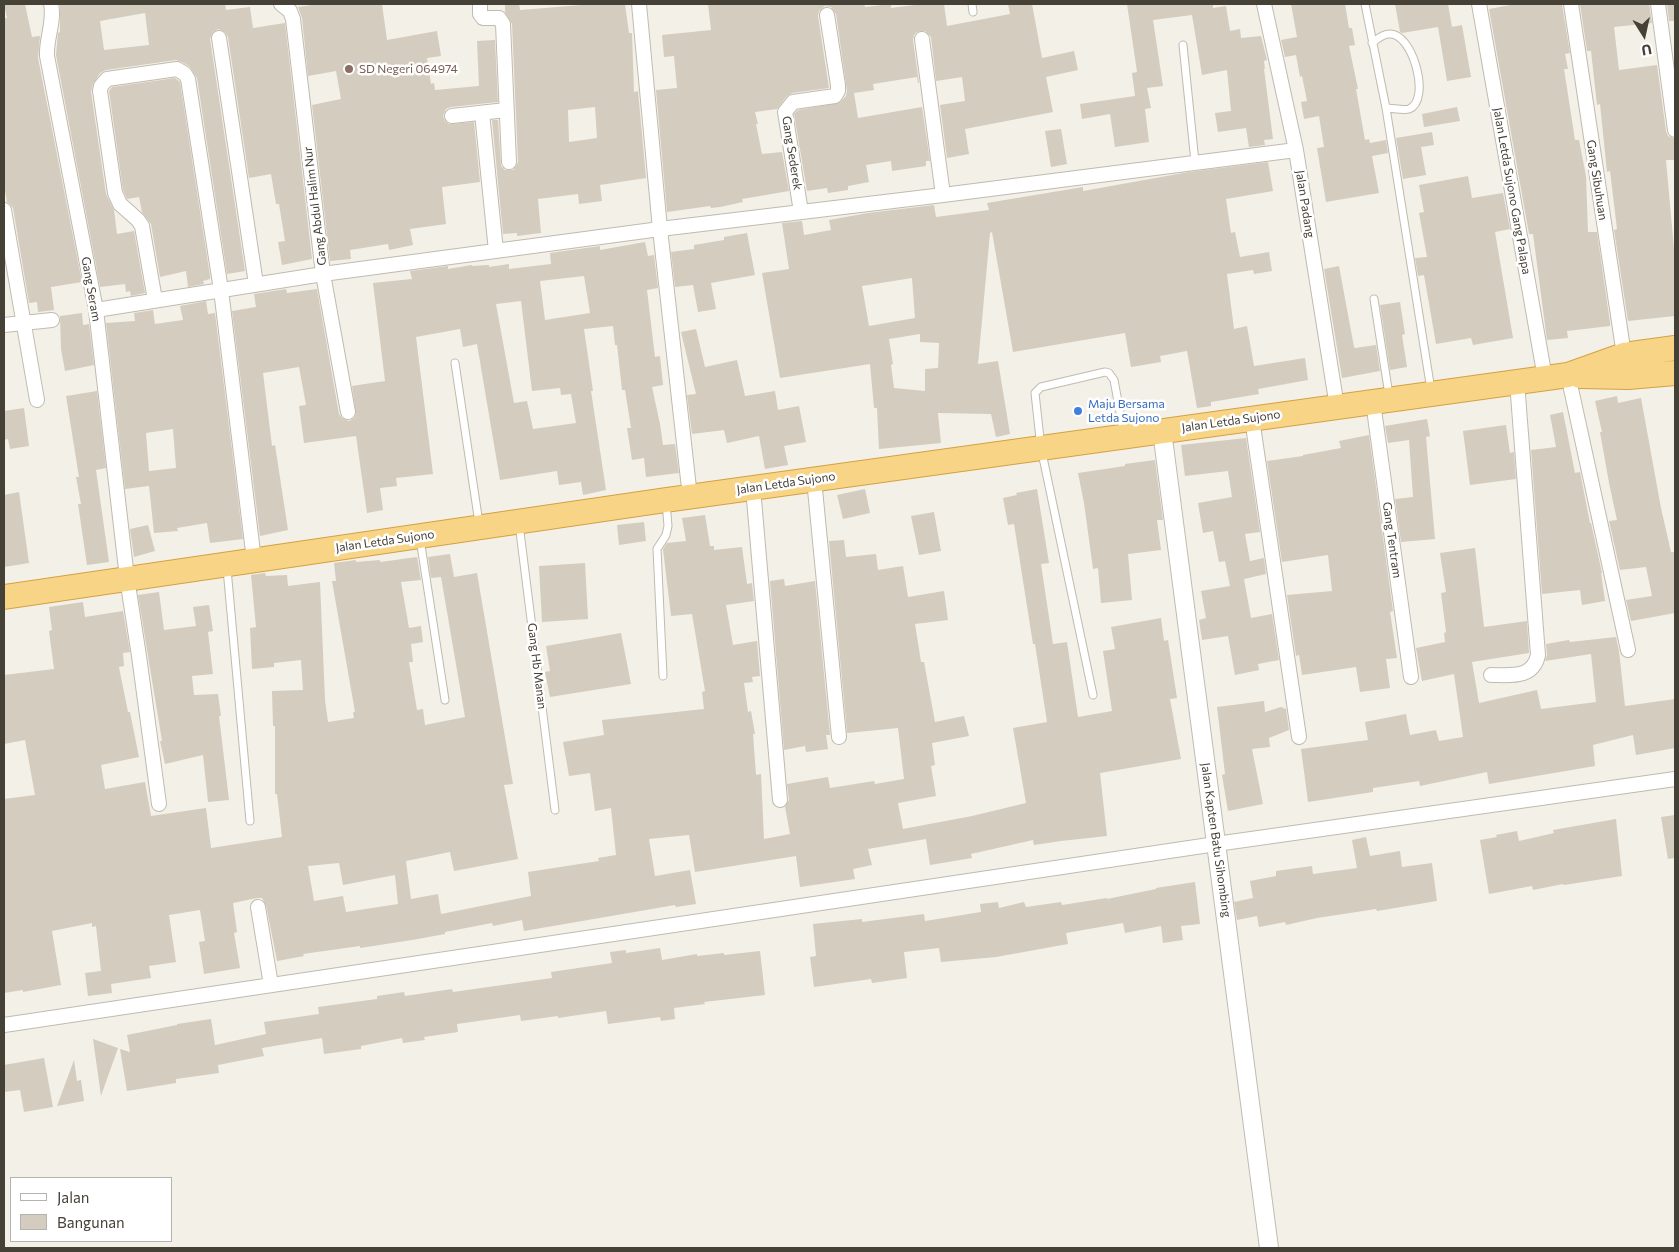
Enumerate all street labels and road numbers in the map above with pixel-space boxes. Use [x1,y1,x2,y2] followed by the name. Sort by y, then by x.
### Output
[1490,106,1534,276] street label: Jalan Letda Sujono Gang Palapa
[779,115,805,191] street label: Gang Sederek
[1584,139,1610,221] street label: Gang Sibuhuan
[301,146,329,266] street label: Gang Abdul Halim Nur
[1293,169,1317,239] street label: Jalan Padang
[78,255,104,323] street label: Gang Seram
[1181,407,1281,435] street label: Jalan Letda Sujono
[736,469,836,497] street label: Jalan Letda Sujono
[1380,501,1404,579] street label: Gang Tentram
[335,527,435,555] street label: Jalan Letda Sujono
[525,622,549,710] street label: Gang Hb Manan
[1198,762,1234,918] street label: Jalan Kapten Batu Sihombing

